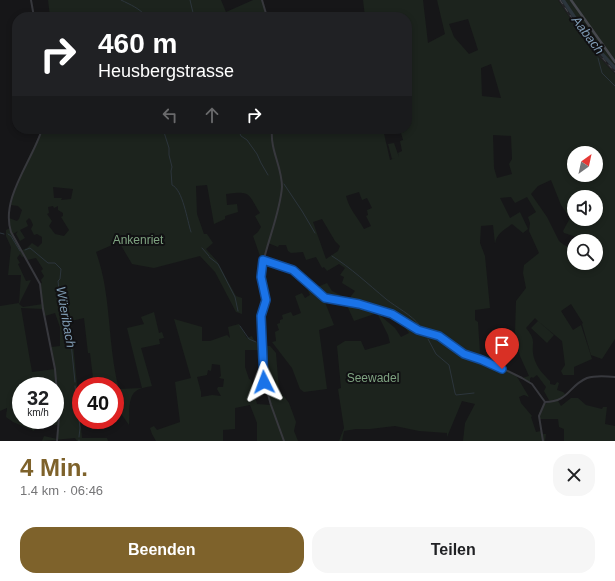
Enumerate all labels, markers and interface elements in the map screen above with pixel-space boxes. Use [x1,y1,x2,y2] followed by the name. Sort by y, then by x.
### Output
[568,12,607,57] water label: Aabach
[32,28,84,80] icon: right
[98,28,177,59] text: 460 m
[98,61,234,81] text: Heusbergstrasse
[159,104,181,126] icon: left
[201,104,223,126] icon: ahead
[243,104,265,126] icon: right
[567,146,603,182] north arrow
[567,146,603,270] map controls
[567,190,603,226] button: sound
[113,233,164,247] park label: Ankenriet
[567,234,603,270] button: search
[53,285,79,349] water label: Wüeribach
[485,328,519,369] pin
[491,334,513,356] icon: arrive
[243,361,285,403] position arrow
[347,371,399,385] park label: Seewadel
[72,377,124,429] speed limit sign: 40
[27,387,49,409] text: 32
[27,407,49,418] text: km/h
[20,454,88,481] text: 4 Min.
[553,454,595,496] button: close
[20,483,103,498] text: 1.4 km · 06:46
[20,527,304,573] button: Beenden
[312,527,595,573] button: Teilen

